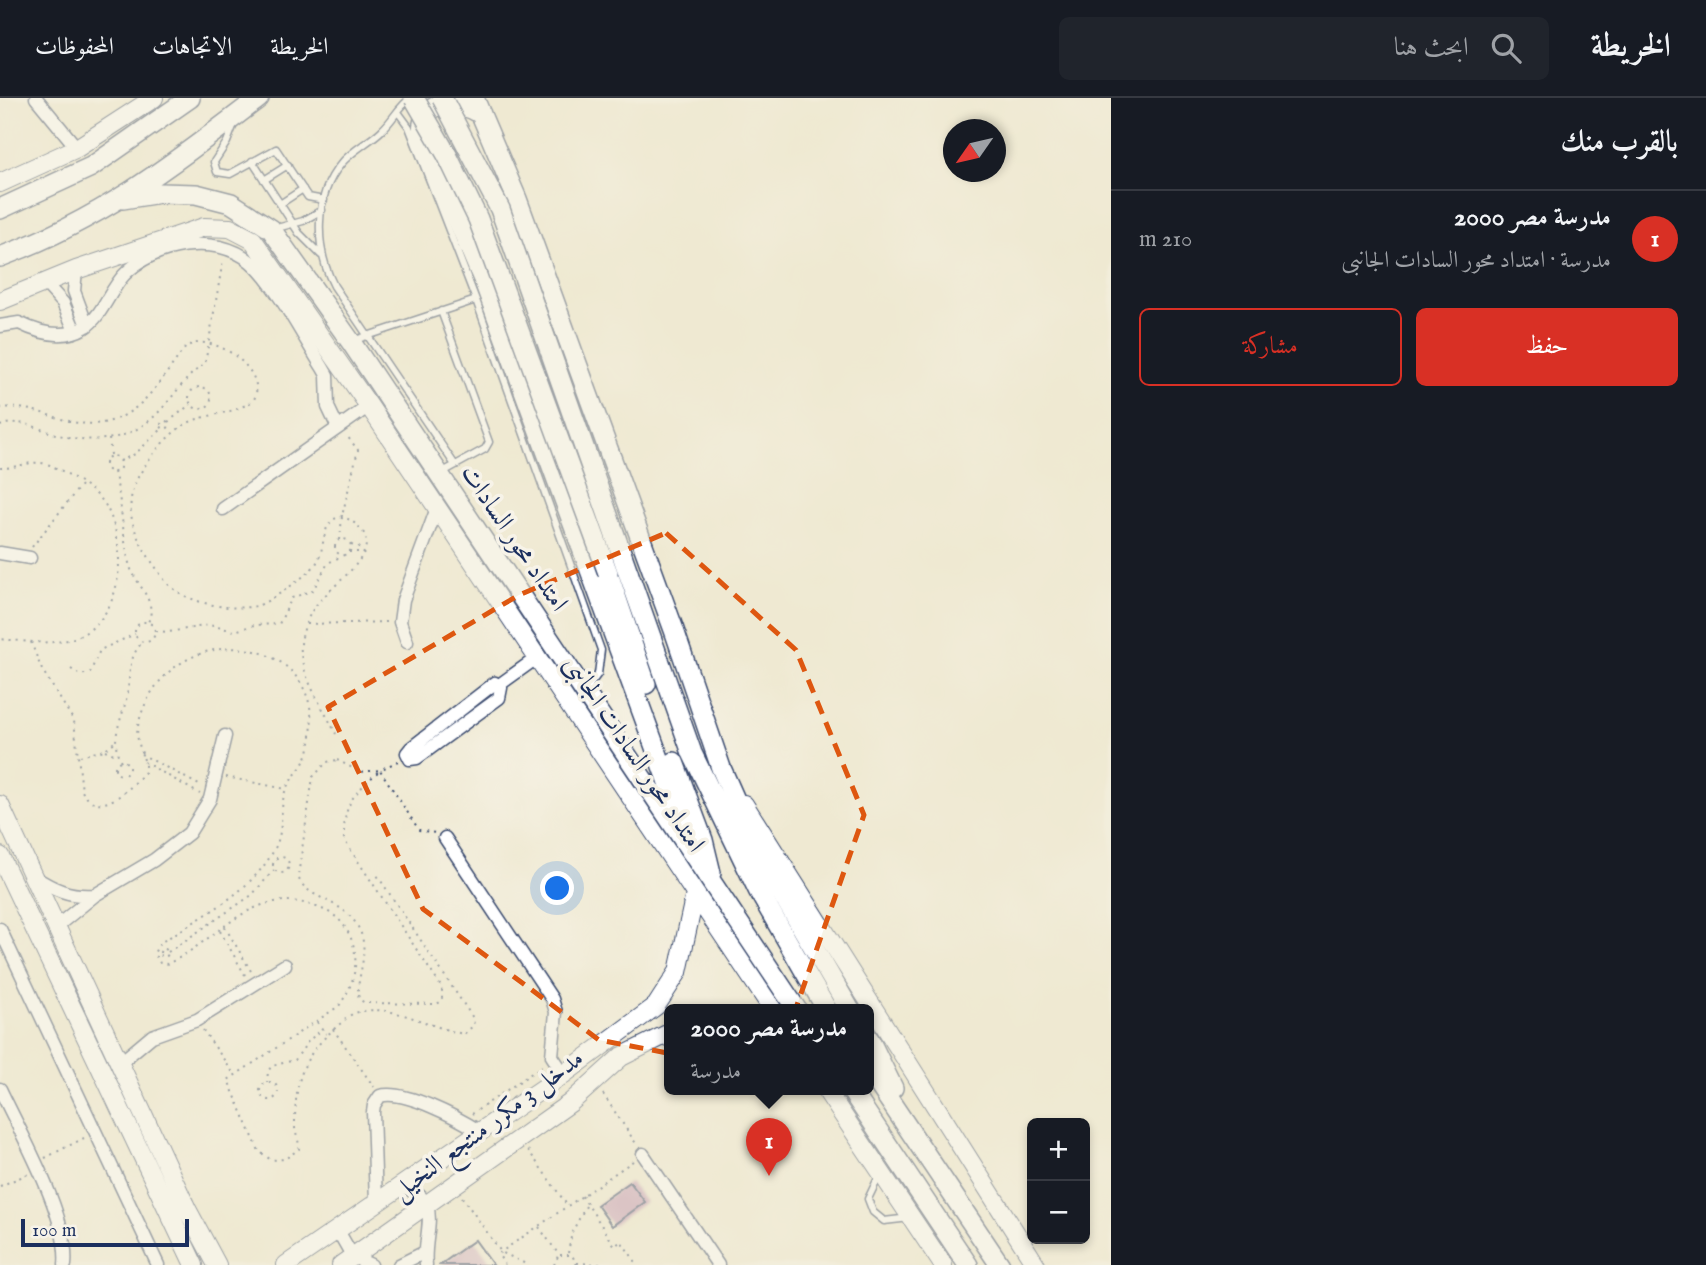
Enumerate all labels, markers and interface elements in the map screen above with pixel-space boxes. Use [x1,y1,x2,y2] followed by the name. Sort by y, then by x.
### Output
[1059,17,1549,80] search box
[1591,26,1671,68] text: الخريطة
[1487,29,1525,67] icon: search
[1394,31,1469,64] text: ابحث هنا
[35,32,114,63] text: المحفوظات
[152,32,232,63] text: الاتجاهات
[270,32,329,63] text: الخريطة
[943,119,1006,182] north arrow
[1561,124,1678,162] text: بالقرب منك
[1454,201,1611,234] text: مدرسة مصر 2000
[1139,225,1192,254] text: 210 m
[1651,225,1659,254] text: 1
[1341,246,1611,275] text: مدرسة · امتداد محور السادات الجانبى
[1139,308,1402,386] button: مشاركة
[1416,308,1678,386] button: حفظ
[453,458,575,618] street label: امتداد محور السادات
[555,649,712,859] street label: امتداد محور السادات الجانبى
[540,871,574,905] your location
[664,1004,874,1095] popup
[691,1012,847,1045] text: مدرسة مصر 2000
[385,1042,594,1213] street label: مدخل 3 مكرر منتجع النخيل
[691,1057,741,1086] text: مدرسة
[746,1118,792,1176] pin: 1
[1027,1118,1090,1244] map controls
[1027,1118,1090,1181] button: +
[1027,1181,1090,1244] button: −
[21,1216,189,1248] scale bar
[32,1219,76,1243] text: 100 m

